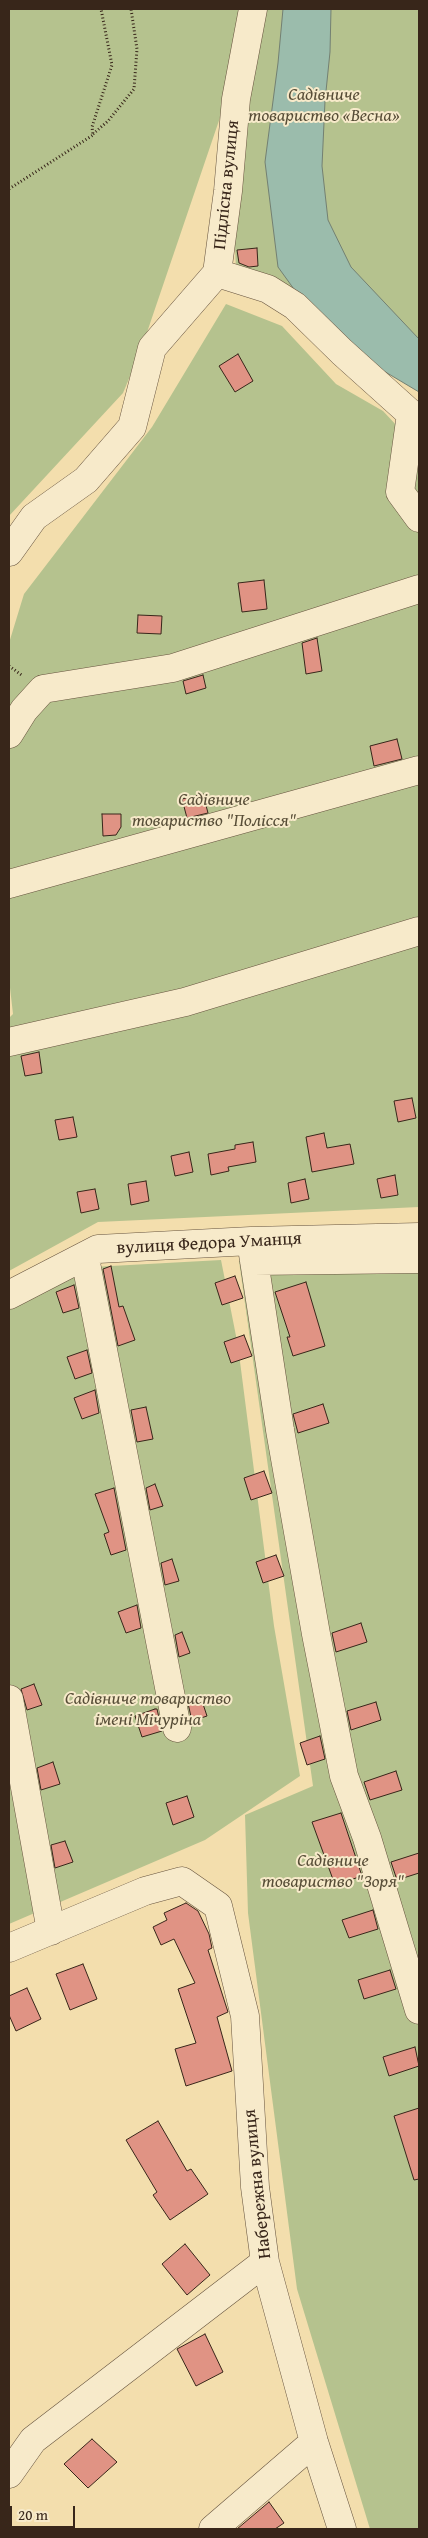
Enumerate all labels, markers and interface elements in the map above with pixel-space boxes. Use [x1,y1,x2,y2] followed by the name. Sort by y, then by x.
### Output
[248,84,400,126] park label: Садівниче товариство «Весна»
[209,119,245,251] street label: Підлісна вулиця
[132,789,296,832] park label: Садівниче товариство "Полісся"
[116,1228,302,1260] street label: вулиця Федора Уманця
[65,1688,231,1730] park label: Садівниче товариство імені Мічуріна
[262,1850,404,1892] park label: Садівниче товариство "Зоря"
[239,2108,277,2260] street label: Набережна вулиця
[12,2496,78,2528] scale bar
[18,2504,48,2525] text: 20 m

